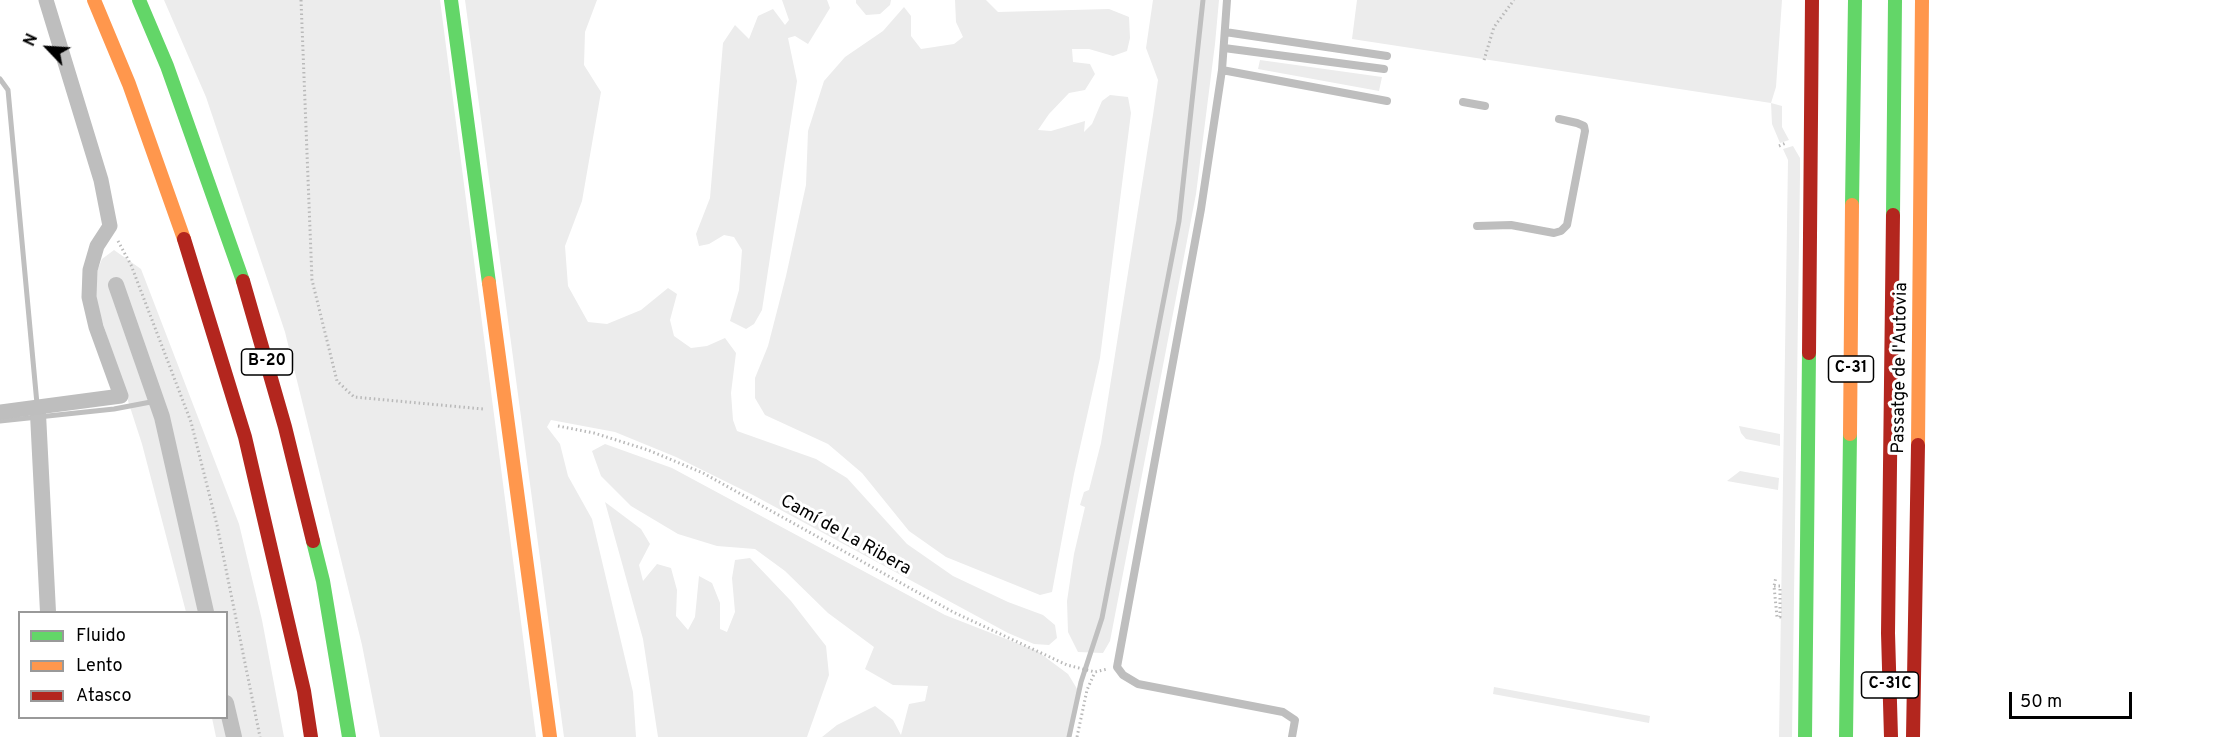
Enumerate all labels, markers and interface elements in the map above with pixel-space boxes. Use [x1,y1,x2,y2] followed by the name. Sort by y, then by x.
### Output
[18,18,78,78] north arrow
[20,31,43,50] text: N
[1889,282,1913,454] street label: Passatge de l'Autovia
[242,349,292,375] road number: B-20
[1828,356,1874,382] road number: C-31
[776,491,914,581] street label: Camí de La Ribera
[18,611,228,719] legend
[76,625,126,648] text: Fluido
[76,655,122,678] text: Lento
[1862,672,1918,698] road number: C-31C
[2012,680,2135,718] scale bar
[76,685,132,708] text: Atasco
[2020,691,2062,714] text: 50 m

